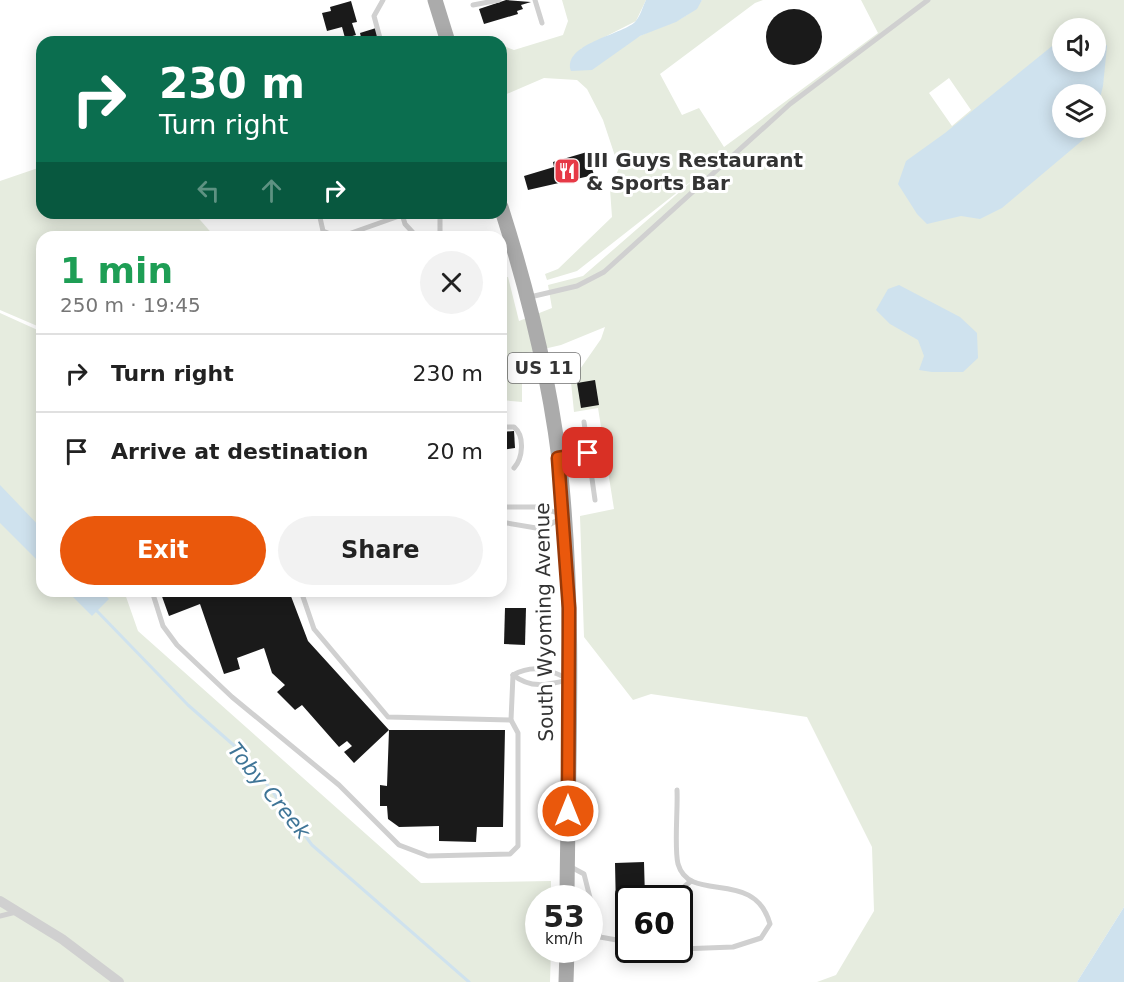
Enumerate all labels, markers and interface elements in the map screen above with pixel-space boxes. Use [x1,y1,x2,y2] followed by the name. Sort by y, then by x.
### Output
[1052,18,1106,138] map controls
[1052,18,1106,72] button: sound
[159,59,305,108] text: 230 m
[60,60,138,138] icon: right
[1052,84,1106,138] button: layers
[159,109,288,140] text: Turn right
[586,148,804,195] place label: III Guys Restaurant & Sports Bar
[552,156,582,186] restaurant icon: III Guys Restaurant & Sports Bar
[192,174,225,207] icon: left
[255,174,288,207] icon: ahead
[318,174,351,207] icon: right
[60,250,173,291] text: 1 min
[420,251,483,314] button: close
[60,293,201,317] text: 250 m · 19:45
[508,353,580,383] road number: US 11
[60,357,93,390] icon: right
[111,361,234,386] text: Turn right
[413,361,483,386] text: 230 m
[562,427,613,478] pin
[60,435,93,468] icon: arrive
[571,436,604,469] icon: arrive
[111,439,368,464] text: Arrive at destination
[427,439,483,464] text: 20 m
[530,502,558,742] street label: South Wyoming Avenue
[60,516,266,585] button: Exit
[278,516,483,585] button: Share
[223,738,316,845] water label: Toby Creek
[536,779,600,843] position arrow
[615,885,693,963] speed limit sign: 60
[543,899,585,934] text: 53
[545,930,583,948] text: km/h

